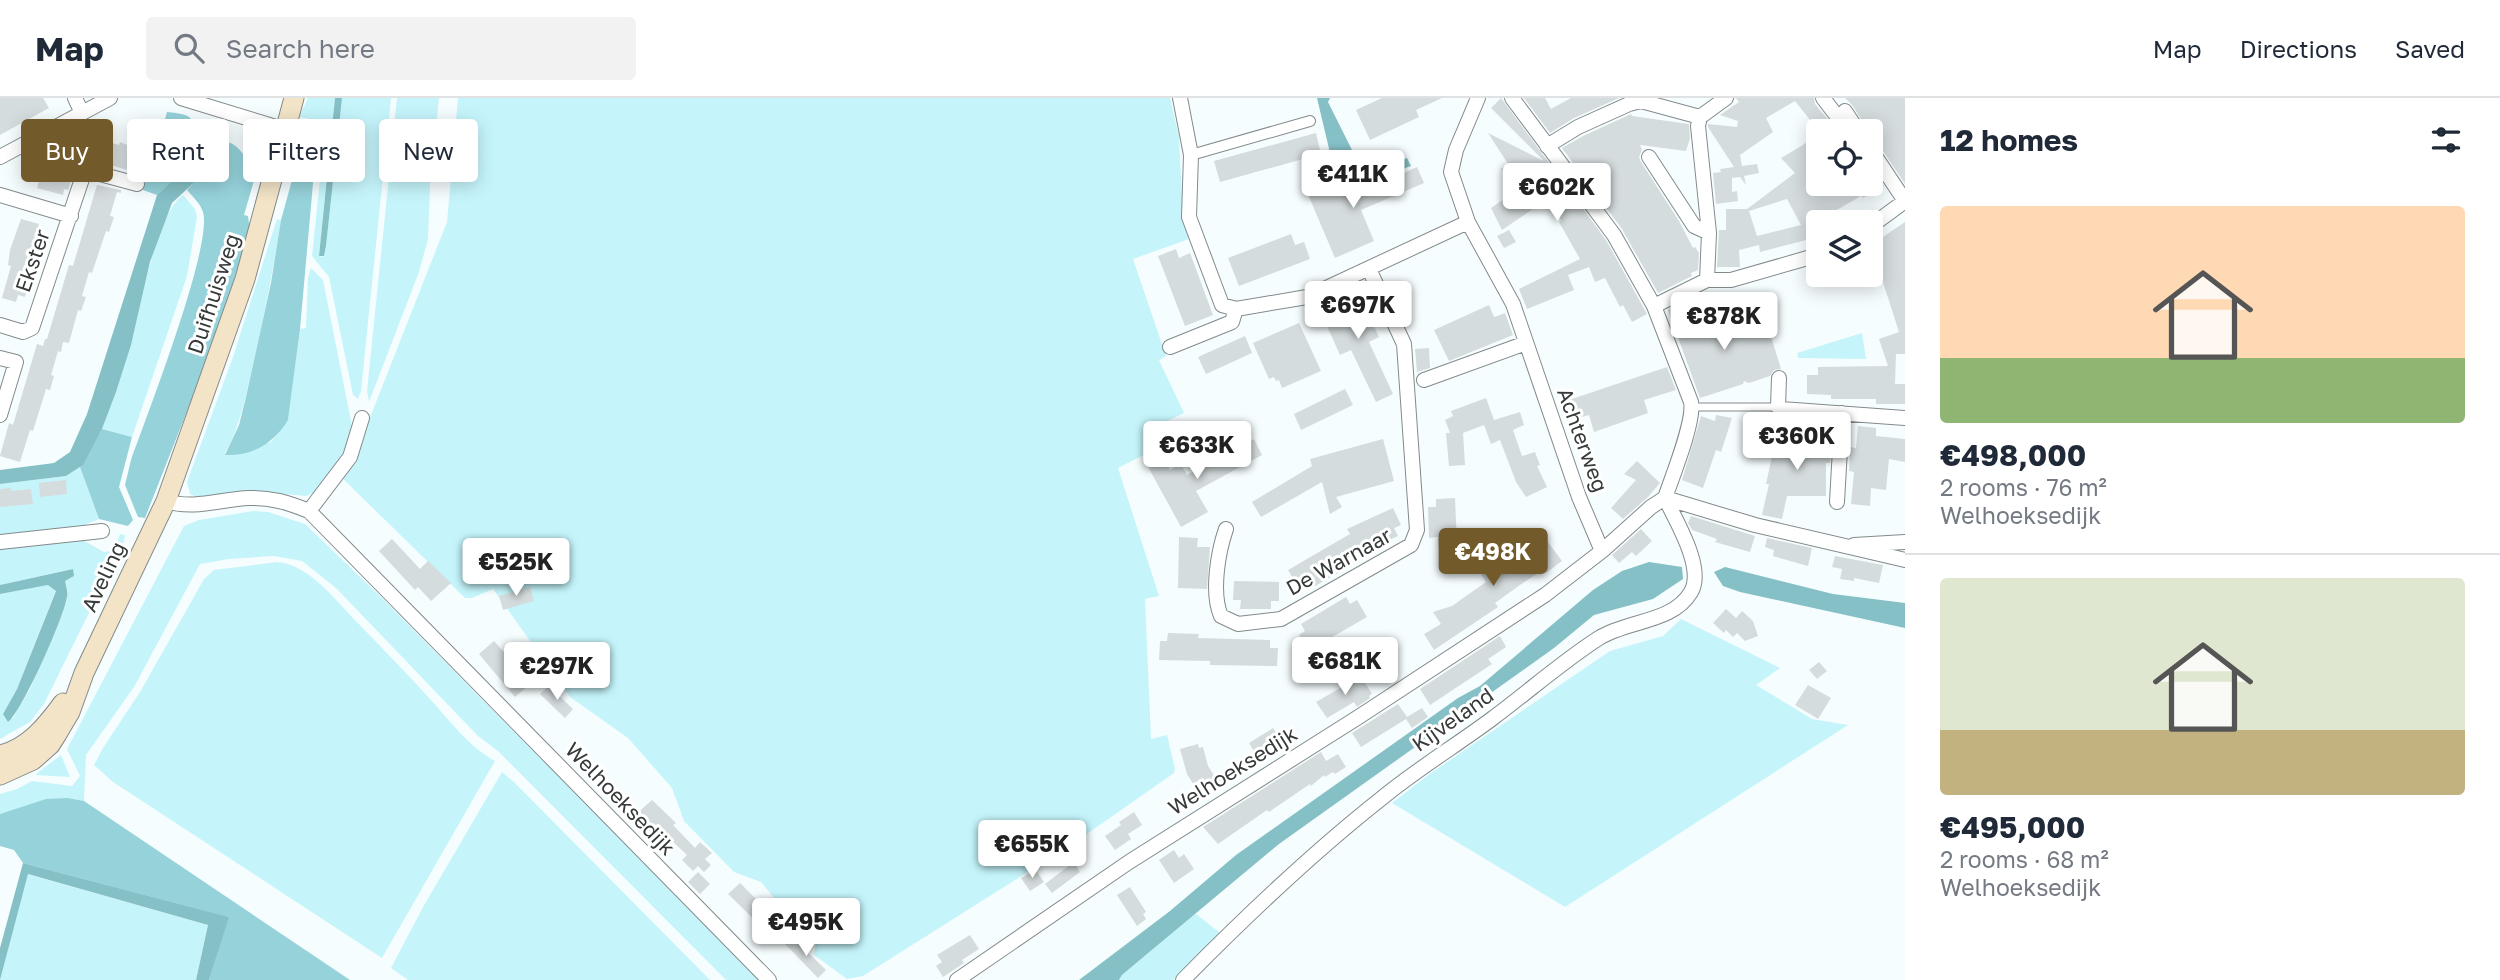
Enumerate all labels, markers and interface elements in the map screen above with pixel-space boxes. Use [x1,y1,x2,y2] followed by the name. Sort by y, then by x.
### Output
[146,17,636,80] search box
[35,29,104,68] text: Map
[170,29,208,67] icon: search
[226,33,375,64] text: Search here
[2153,34,2202,63] text: Map
[2240,34,2357,63] text: Directions
[2395,34,2465,63] text: Saved
[21,119,113,182] chip: Buy
[127,119,229,182] chip: Rent
[243,119,365,182] chip: Filters
[379,119,478,182] chip: New
[1806,119,1883,287] map controls
[1806,119,1883,196] button: locate
[2427,121,2465,159] icon: filters
[1940,122,2078,158] text: 12 homes
[1304,150,1402,210] pin: €411K
[1318,159,1388,187] text: €411K
[1508,164,1606,223] pin: €602K
[1519,172,1595,200] text: €602K
[1806,210,1883,287] button: layers
[9,226,55,295] street label: Ekster
[181,230,245,357] street label: Duifhuisweg
[2140,252,2266,378] icon: home
[1309,282,1407,341] pin: €697K
[1321,290,1395,318] text: €697K
[1675,292,1773,352] pin: €878K
[1687,301,1761,329] text: €878K
[1552,384,1614,495] street label: Achterweg
[1748,412,1846,472] pin: €360K
[1759,421,1835,449] text: €360K
[1148,422,1246,481] pin: €633K
[1159,430,1235,458] text: €633K
[1940,437,2086,473] text: €498,000
[1940,473,2107,501] text: 2 rooms · 76 m²
[1940,501,2101,529] text: Welhoeksedijk
[1281,522,1396,601] street label: De Warnaar
[1444,528,1542,588] pin: €498K
[76,537,131,616] street label: Aveling
[1455,537,1531,565] text: €498K
[467,538,565,598] pin: €525K
[479,547,553,575] text: €525K
[2140,624,2266,750] icon: home
[1296,638,1394,697] pin: €681K
[508,642,606,702] pin: €297K
[1308,646,1382,674] text: €681K
[520,651,594,679] text: €297K
[1407,682,1498,757] street label: Kijveland
[1163,720,1302,820] street label: Welhoeksedijk
[560,736,681,860] street label: Welhoeksedijk
[1940,809,2085,845] text: €495,000
[983,820,1081,880] pin: €655K
[994,829,1070,857] text: €655K
[1940,845,2109,873] text: 2 rooms · 68 m²
[1940,873,2101,901] text: Welhoeksedijk
[757,898,855,958] pin: €495K
[768,907,844,935] text: €495K

